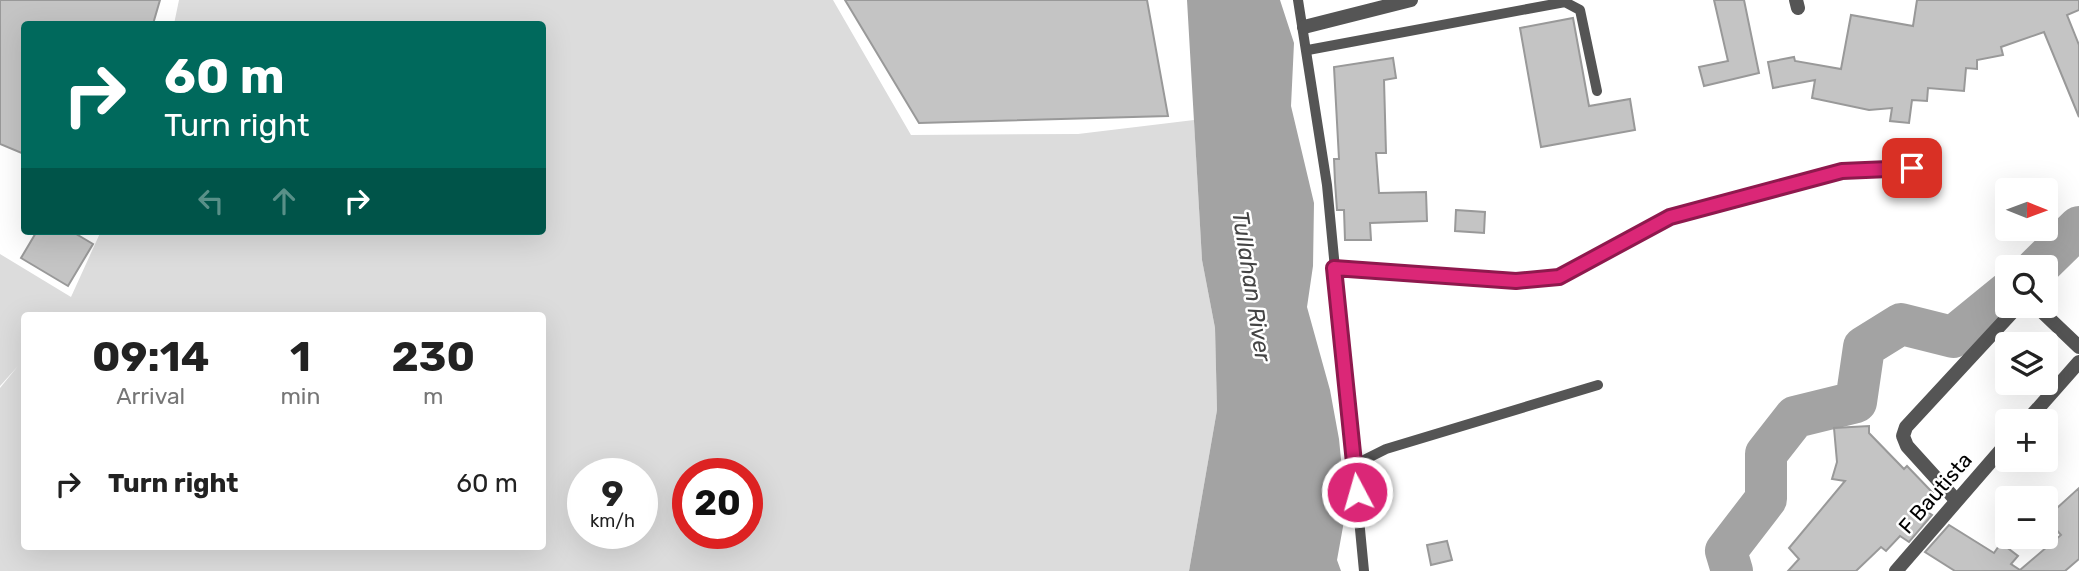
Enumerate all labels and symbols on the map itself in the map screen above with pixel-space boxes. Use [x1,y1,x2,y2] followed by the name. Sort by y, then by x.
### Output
[1882,138,1942,198] pin
[1995,178,2058,242] north arrow
[1226,209,1278,364] water label: Tullahan River
[1893,447,1977,539] street label: F Bautista
[1320,455,1394,529] position arrow
[672,458,763,549] speed limit sign: 20

